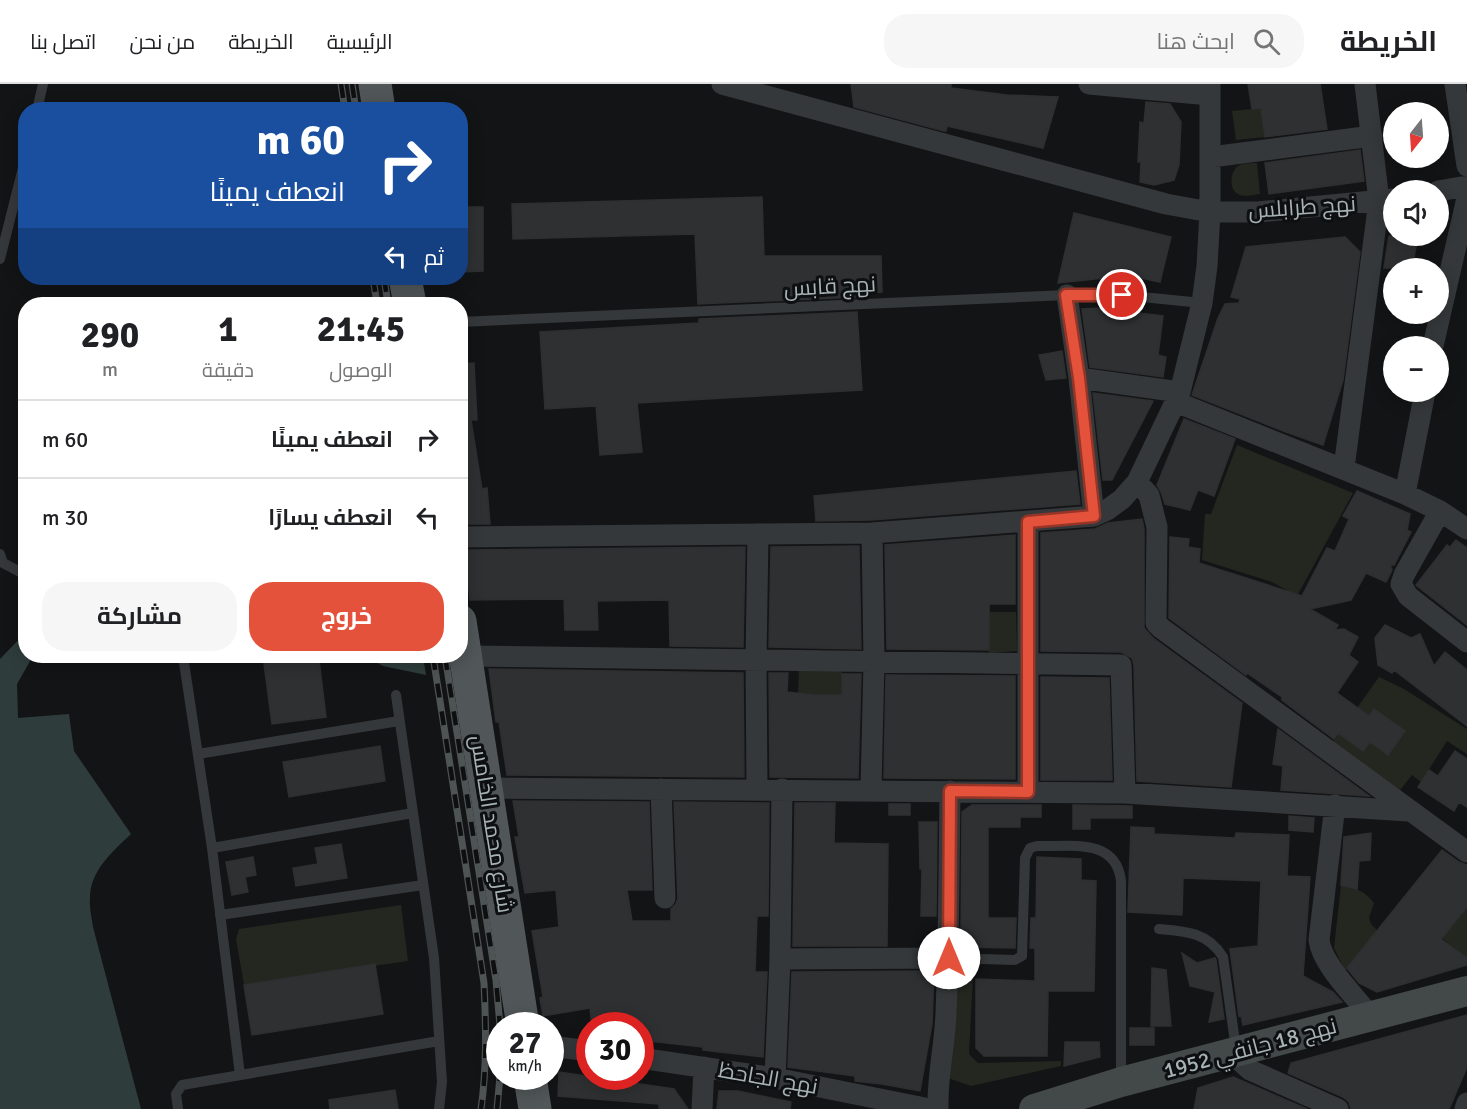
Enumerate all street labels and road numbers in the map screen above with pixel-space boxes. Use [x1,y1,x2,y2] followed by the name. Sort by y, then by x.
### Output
[1247,190,1357,225] street label: نهج طرابلس
[783,270,877,303] street label: نهج قابس
[464,733,519,915] street label: شارع محمد الخامس
[1160,1012,1340,1087] street label: نهج 18 جانفي 1952
[716,1056,820,1101] street label: نهج الجاحظ

